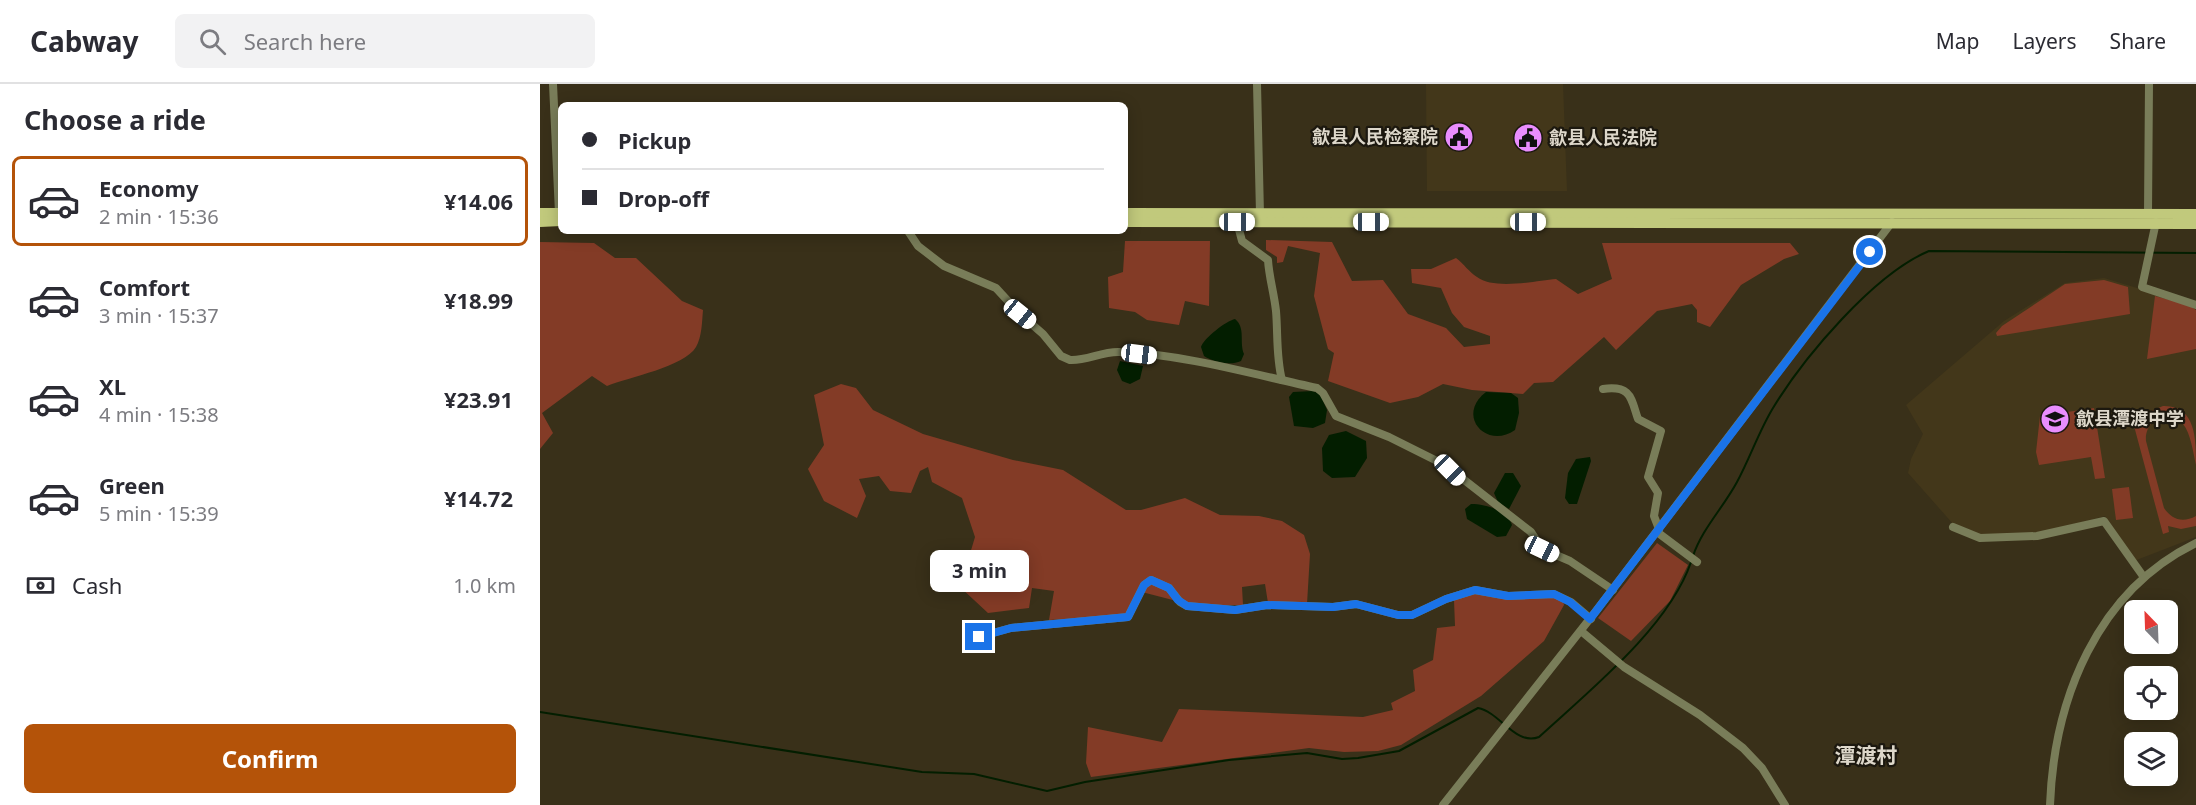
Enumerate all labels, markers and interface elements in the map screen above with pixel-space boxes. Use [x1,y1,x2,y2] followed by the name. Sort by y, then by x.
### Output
[175,14,595,68] search box
[30,22,139,60] text: Cabway
[196,25,229,58] icon: search
[244,26,366,56] text: Search here
[1936,27,1980,55] text: Map
[2013,27,2077,55] text: Layers
[2110,27,2166,55] text: Share
[24,101,206,138] text: Choose a ride
[1443,121,1475,153] public building icon: 歙县人民检察院
[1512,122,1544,154] public building icon: 歙县人民法院
[1312,124,1438,148] place label: 歙县人民检察院
[618,125,691,155] text: Pickup
[1549,125,1657,149] place label: 歙县人民法院
[99,173,198,203] text: Economy
[27,174,81,228] icon: car
[618,183,709,213] text: Drop-off
[444,186,513,216] text: ¥14.06
[99,203,219,230] text: 2 min · 15:36
[1219,213,1255,231] car
[1353,213,1389,231] car
[1510,213,1546,231] car
[1856,238,1883,265] route start
[99,272,190,302] text: Comfort
[27,273,81,327] icon: car
[444,285,513,315] text: ¥18.99
[1000,296,1040,332] car
[99,302,219,329] text: 3 min · 15:37
[1120,343,1158,365] car
[99,371,126,401] text: XL
[27,372,81,426] icon: car
[444,384,513,414] text: ¥23.91
[99,401,219,428] text: 4 min · 15:38
[2039,403,2071,435] school or university icon: 歙县潭渡中学
[2076,406,2184,430] place label: 歙县潭渡中学
[1431,451,1469,489] car
[99,470,165,500] text: Green
[27,471,81,525] icon: car
[444,483,513,513] text: ¥14.72
[99,500,219,527] text: 5 min · 15:39
[1522,533,1562,565] car
[930,550,1028,592] callout: 3 min
[952,557,1007,584] text: 3 min
[24,569,57,602] icon: cash
[72,570,122,600] text: Cash
[453,572,516,599] text: 1.0 km
[2124,600,2178,654] north arrow
[2124,600,2178,786] map controls
[965,623,992,650] route end
[2124,666,2178,720] button: locate
[24,724,516,793] button: Confirm
[2124,732,2178,786] button: layers
[1835,741,1898,769] district label: 潭渡村

